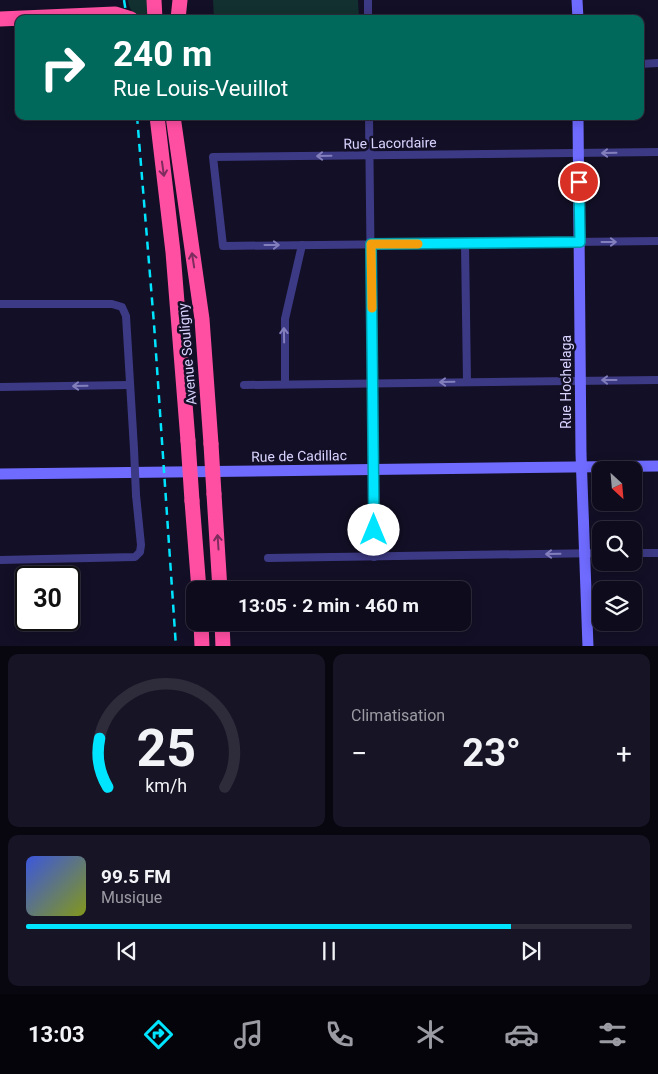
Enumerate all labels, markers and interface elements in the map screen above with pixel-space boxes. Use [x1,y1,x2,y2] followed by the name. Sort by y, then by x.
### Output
[113,34,212,75] text: 240 m
[30,35,95,100] icon: right
[113,76,288,101] text: Rue Louis-Veuillot
[343,134,437,152] street label: Rue Lacordaire
[602,148,618,158] one-way arrow
[317,151,333,161] one-way arrow
[158,161,168,177] one-way arrow
[558,161,600,203] pin
[565,168,593,196] icon: arrive
[601,237,617,247] one-way arrow
[264,240,280,250] one-way arrow
[188,252,198,268] one-way arrow
[175,302,199,406] street label: Avenue Souligny
[279,328,289,344] one-way arrow
[558,335,574,429] street label: Rue Hochelaga
[602,375,618,385] one-way arrow
[439,378,455,387] one-way arrow
[73,381,89,391] one-way arrow
[251,447,347,465] street label: Rue de Cadillac
[592,461,642,511] north arrow
[592,461,642,631] map controls
[347,503,399,555] position arrow
[592,521,642,571] button: search
[213,534,222,550] one-way arrow
[545,549,561,559] one-way arrow
[15,566,80,631] speed limit sign: 30
[592,581,642,631] button: layers
[238,594,419,617] text: 13:05 · 2 min · 460 m
[351,706,445,725] text: Climatisation
[137,718,196,779] text: 25
[462,731,521,775] text: 23°
[351,737,367,770] text: −
[616,737,632,770] text: +
[146,775,187,796] text: km/h
[101,865,171,888] text: 99.5 FM
[101,888,162,907] text: Musique
[113,937,141,965] icon: previous
[315,937,343,965] icon: pause
[517,937,545,965] icon: next
[141,1017,176,1052] icon: directions
[231,1017,266,1052] icon: music
[322,1017,357,1052] icon: phone
[413,1017,448,1052] icon: climate
[504,1017,539,1052] icon: car
[595,1017,630,1052] icon: filters
[28,1022,85,1047] text: 13:03

